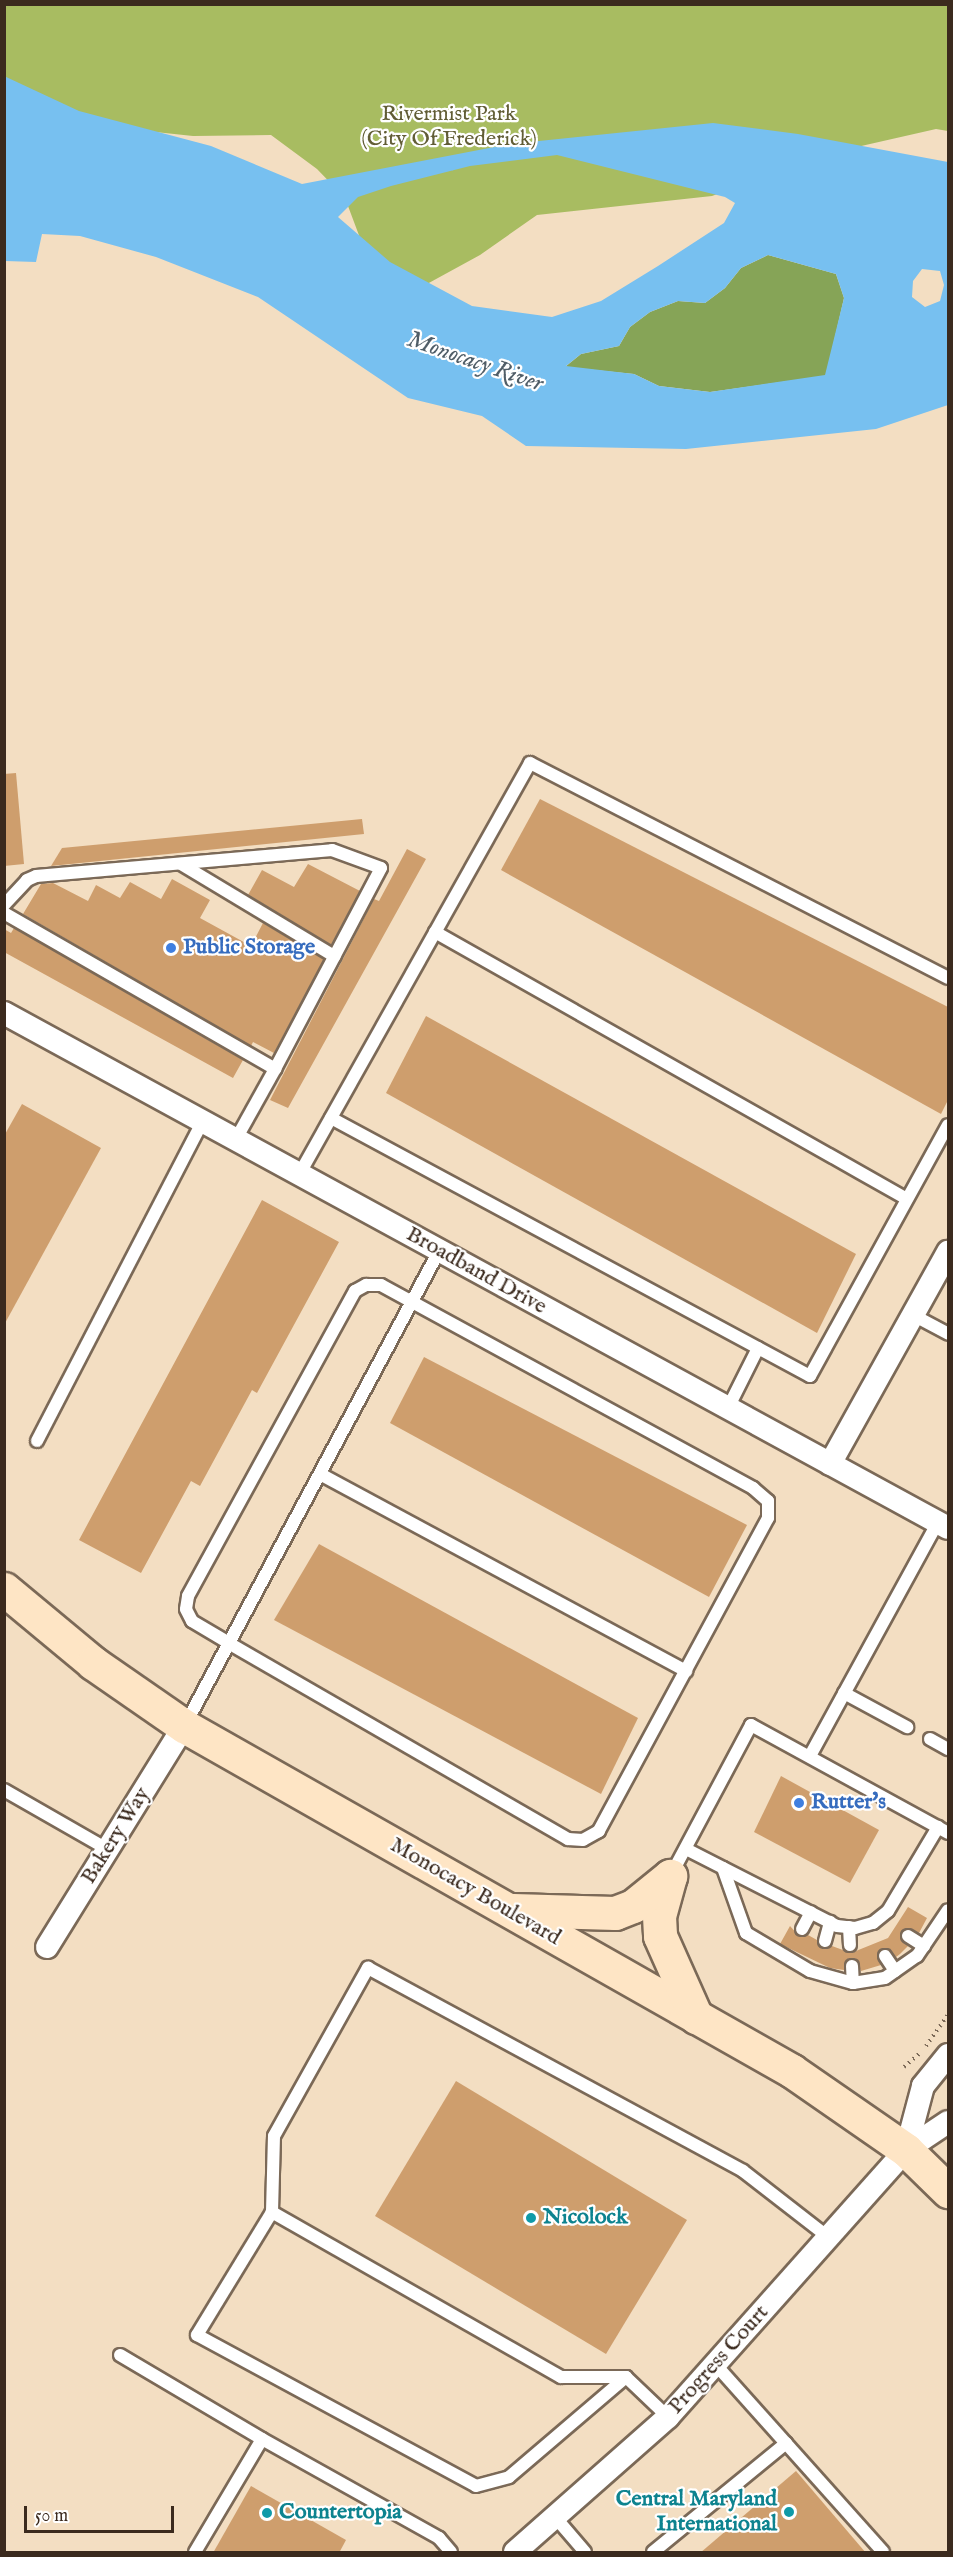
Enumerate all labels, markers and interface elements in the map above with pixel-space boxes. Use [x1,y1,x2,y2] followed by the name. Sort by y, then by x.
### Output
[361,101,537,152] park label: Rivermist Park (City Of Frederick)
[403,325,547,399] water label: Monocacy River
[183,935,315,961] place label: Public Storage
[164,941,178,955] marker: Public Storage
[401,1222,551,1320] street label: Broadband Drive
[76,1783,156,1889] street label: Bakery Way
[811,1790,886,1816] place label: Rutter's
[792,1796,806,1810] marker: Rutter's
[385,1832,565,1952] street label: Monocacy Boulevard
[543,2205,628,2231] place label: Nicolock
[524,2211,538,2225] marker: Nicolock
[663,2300,775,2420] street label: Progress Court
[616,2486,777,2538] place label: Central Maryland International
[27,2494,177,2532] scale bar
[279,2500,402,2526] place label: Countertopia
[35,2505,68,2528] text: 50 m
[782,2505,796,2519] marker: Central Maryland International
[260,2506,274,2520] marker: Countertopia

